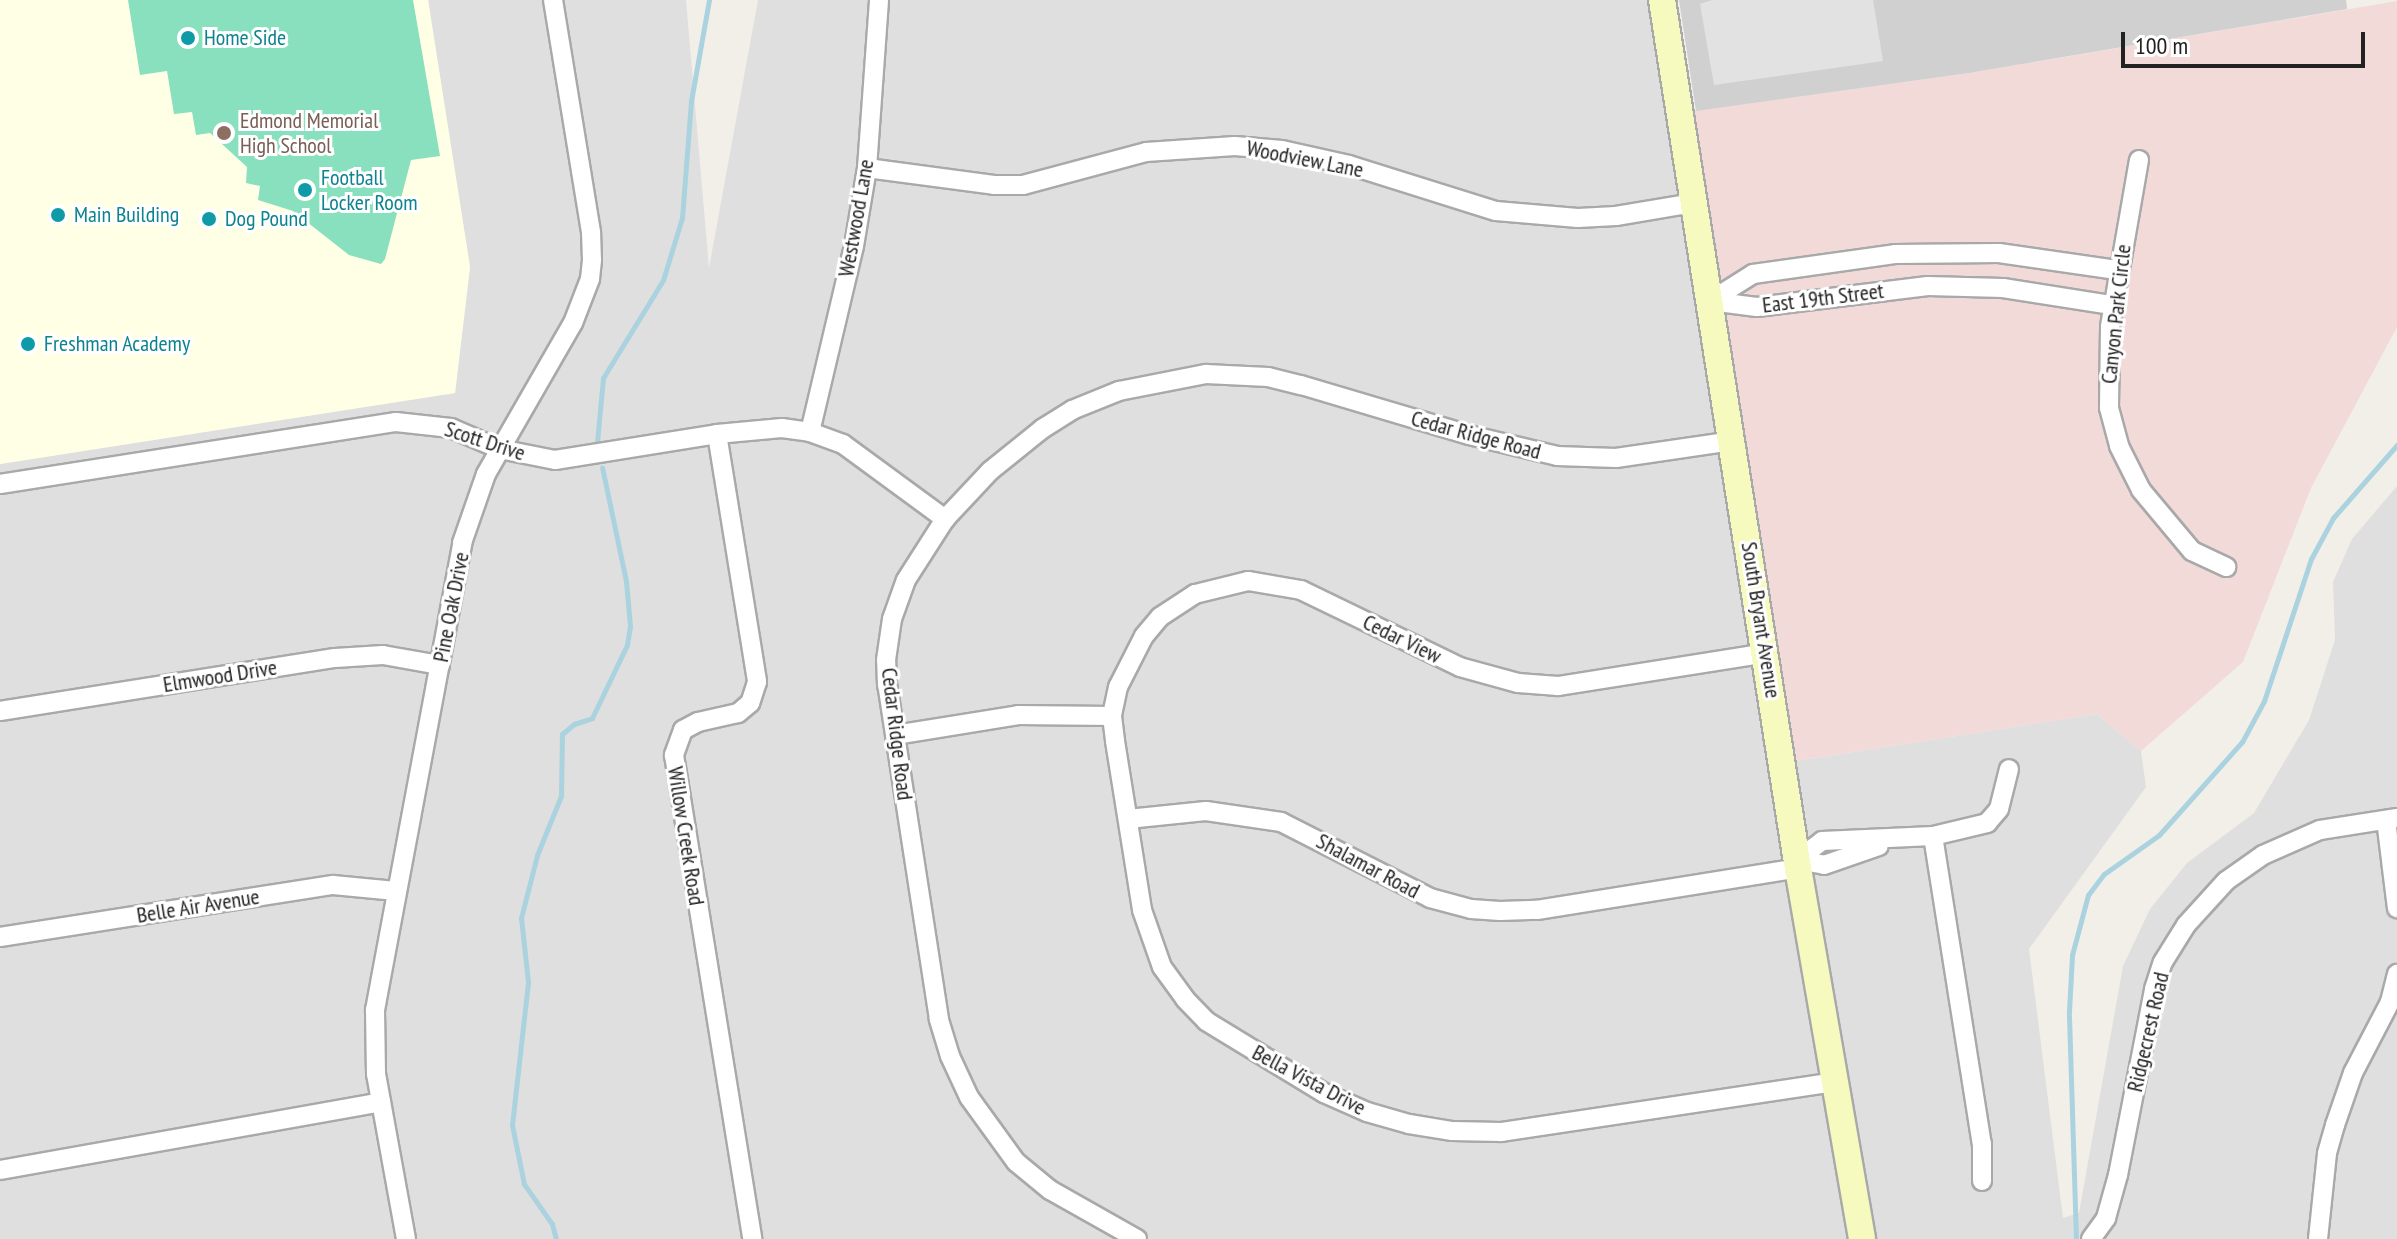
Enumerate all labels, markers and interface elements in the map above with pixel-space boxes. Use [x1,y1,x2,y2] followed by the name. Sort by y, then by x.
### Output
[2125,16,2369,66] scale bar
[204,25,286,51] place label: Home Side
[179,29,197,47] marker: Home Side
[2135,30,2188,61] text: 100 m
[240,107,378,158] place label: Edmond Memorial High School
[215,124,233,142] marker: Edmond Memorial High School
[1244,135,1366,183] street label: Woodview Lane
[833,157,879,279] street label: Westwood Lane
[321,164,418,216] place label: Football Locker Room
[296,181,314,199] marker: Football Locker Room
[74,202,179,228] place label: Main Building
[49,206,67,224] marker: Main Building
[225,206,308,232] place label: Dog Pound
[200,210,218,228] marker: Dog Pound
[2096,243,2136,385] street label: Canyon Park Circle
[1761,277,1885,319] street label: East 19th Street
[44,331,191,357] place label: Freshman Academy
[19,335,37,353] marker: Freshman Academy
[1408,405,1544,465] street label: Cedar Ridge Road
[441,416,529,466] street label: Scott Drive
[1736,540,1786,700] street label: South Bryant Avenue
[427,549,475,665] street label: Pine Oak Drive
[1358,609,1446,669] street label: Cedar View
[161,654,279,698] street label: Elmwood Drive
[876,666,918,802] street label: Cedar Ridge Road
[662,764,710,908] street label: Willow Creek Road
[1312,828,1424,904] street label: Shalamar Road
[134,883,262,929] street label: Belle Air Avenue
[2121,970,2175,1094] street label: Ridgecrest Road
[1248,1039,1370,1121] street label: Bella Vista Drive

